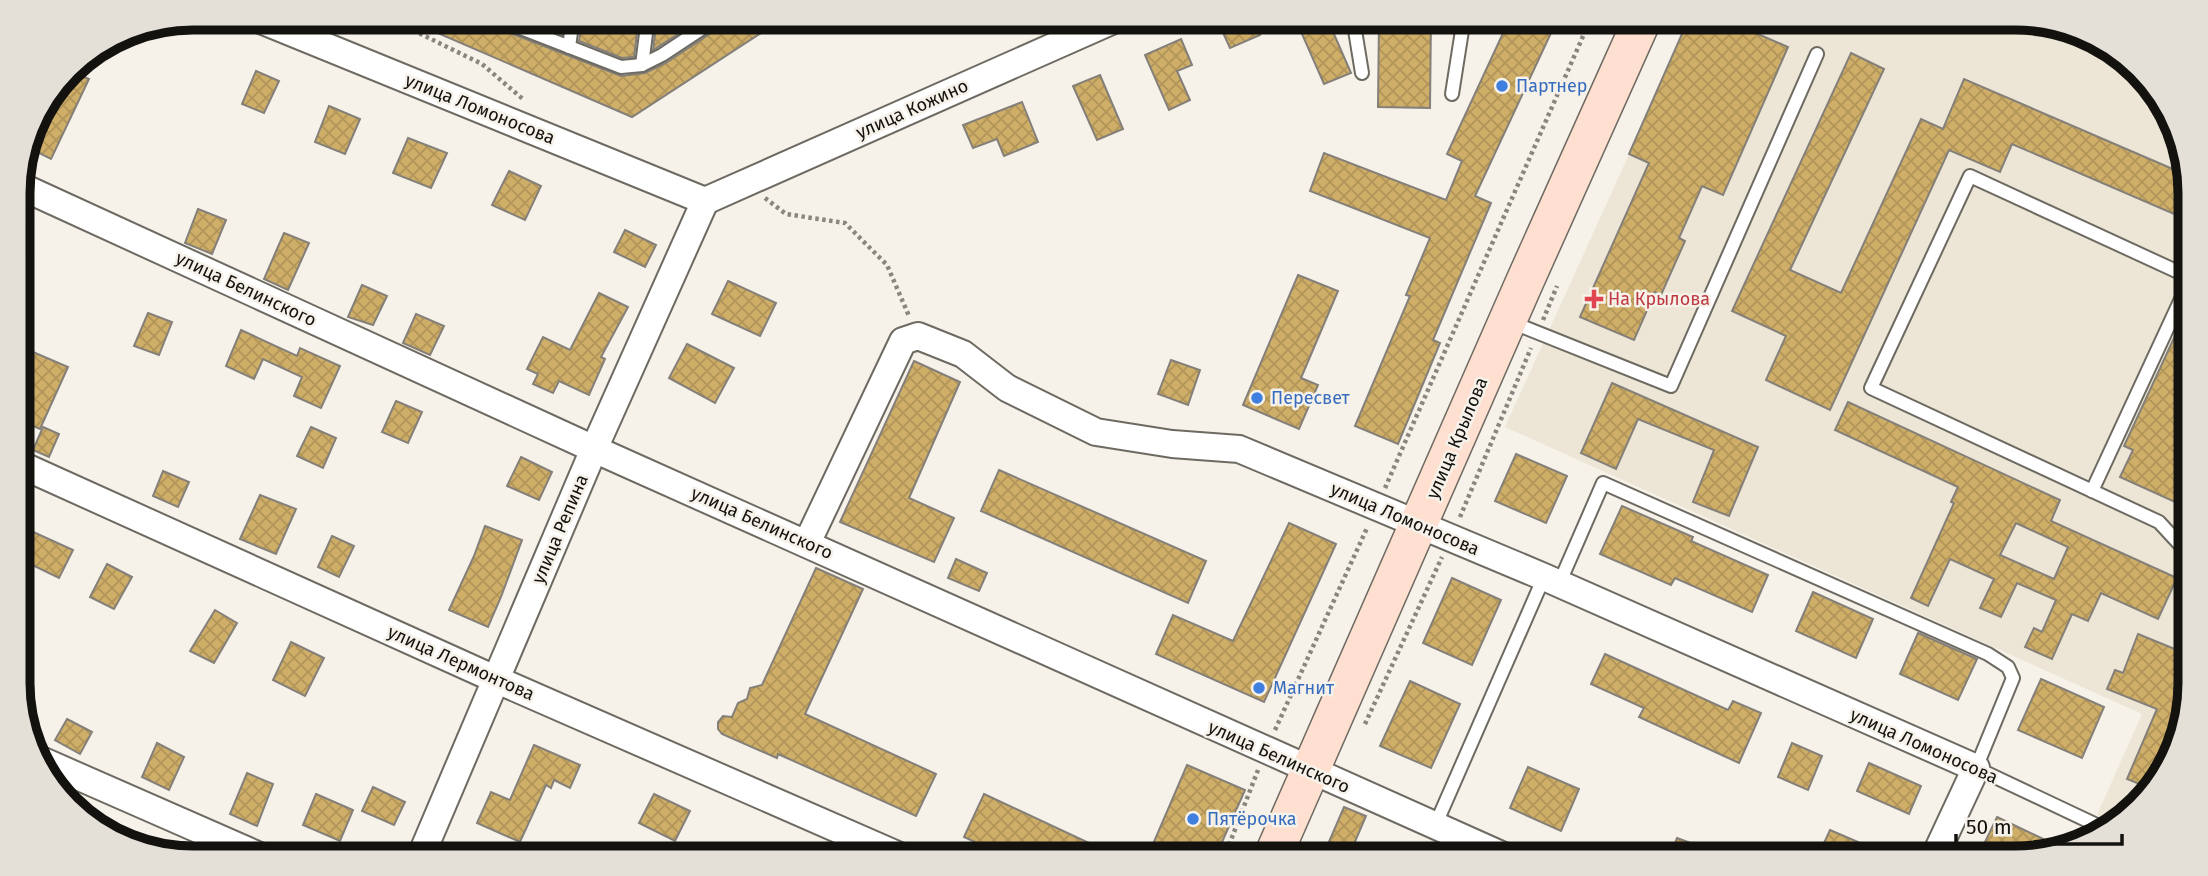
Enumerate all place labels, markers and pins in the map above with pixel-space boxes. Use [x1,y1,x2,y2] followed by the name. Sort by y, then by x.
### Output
[1516,75,1587,97] place label: Партнер
[1494,78,1510,94] marker: Партнер
[1608,288,1710,310] place label: На Крылова
[1586,291,1602,307] marker: На Крылова
[1271,387,1351,409] place label: Пересвет
[1249,390,1265,406] marker: Пересвет
[1273,677,1335,699] place label: Магнит
[1251,680,1267,696] marker: Магнит
[1207,808,1297,830] place label: Пятёрочка
[1185,811,1201,827] marker: Пятёрочка

